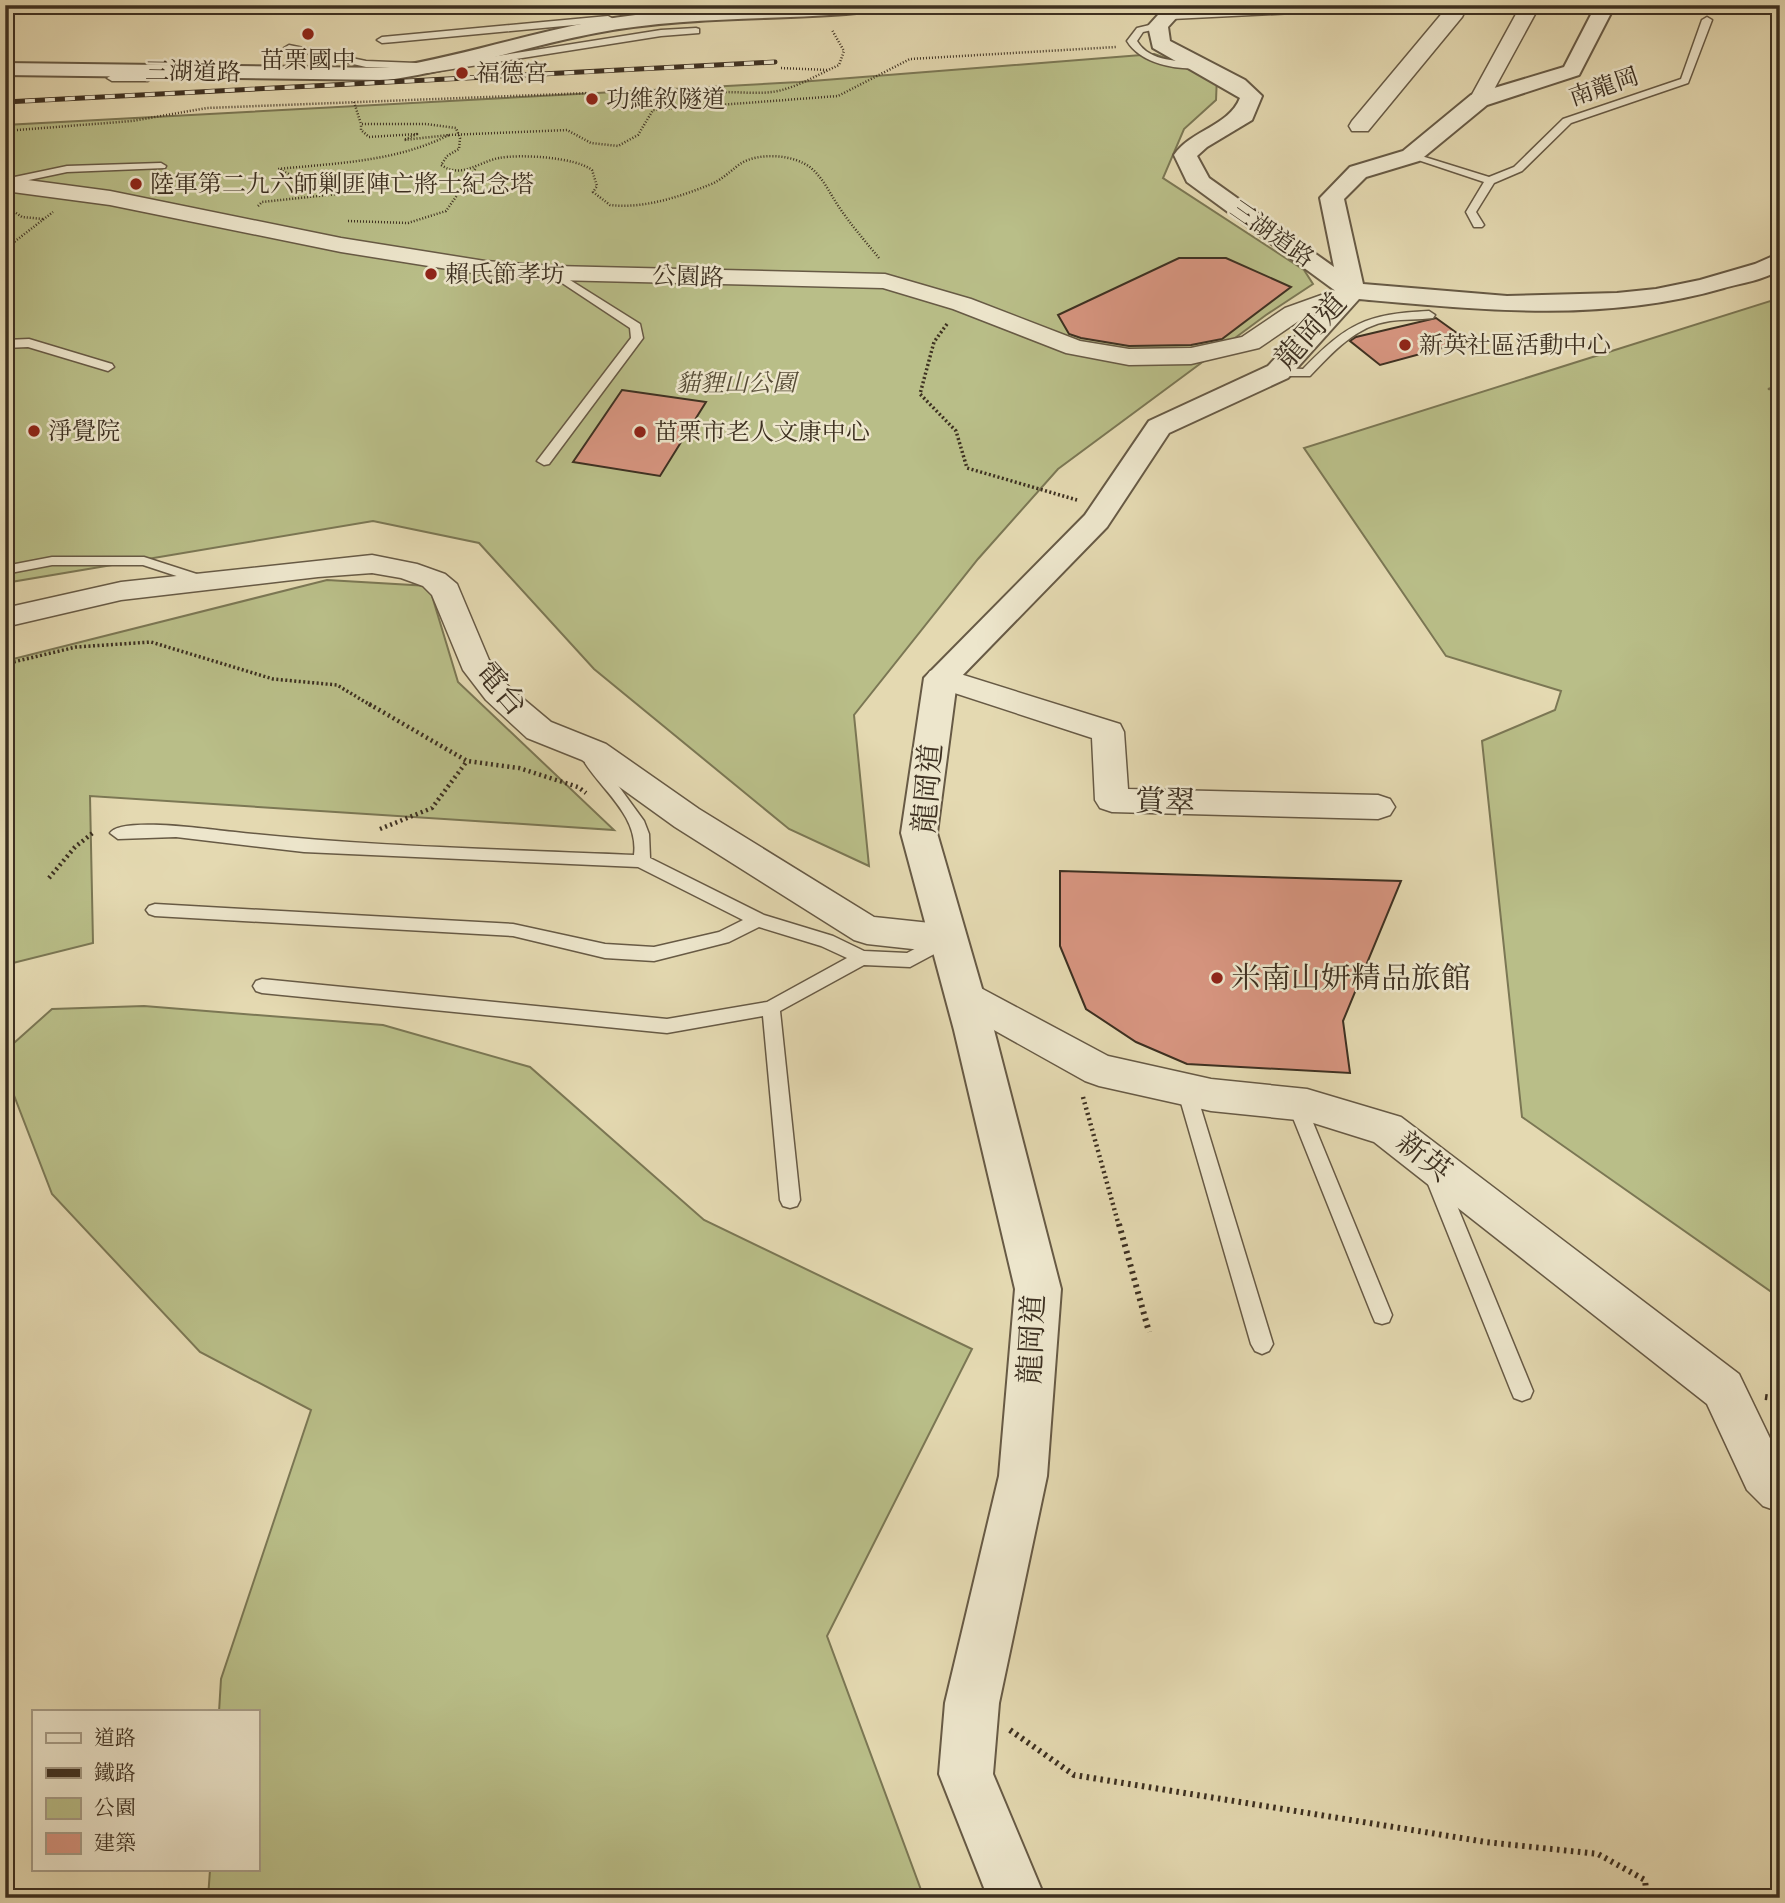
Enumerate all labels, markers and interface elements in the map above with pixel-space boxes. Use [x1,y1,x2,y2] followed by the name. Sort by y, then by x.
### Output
[300,26,316,42] marker: 苗栗國中
[260,45,356,76] place label: 苗栗國中
[145,56,241,88] street label: 三湖道路
[476,58,548,89] place label: 福德宮
[1565,61,1643,113] street label: 南龍岡
[454,65,470,81] marker: 福德宮
[606,84,726,115] place label: 功維敘隧道
[584,91,600,107] marker: 功維敘隧道
[150,169,534,200] place label: 陸軍第二九六師剿匪陣亡將士紀念塔
[128,176,144,192] marker: 陸軍第二九六師剿匪陣亡將士紀念塔
[1224,194,1320,274] street label: 三湖道路
[445,259,565,290] place label: 賴氏節孝坊
[651,260,725,294] street label: 公園路
[423,266,439,282] marker: 賴氏節孝坊
[1267,285,1355,377] street label: 龍岡道
[1419,330,1611,361] place label: 新英社區活動中心
[1397,337,1413,353] marker: 新英社區活動中心
[676,368,800,399] park label: 貓貍山公園
[48,416,120,447] place label: 淨覺院
[654,417,870,448] place label: 苗栗市老人文康中心
[26,423,42,439] marker: 淨覺院
[632,424,648,440] marker: 苗栗市老人文康中心
[467,654,535,724] street label: 電台
[906,742,950,834] street label: 龍岡道
[1134,782,1196,822] street label: 賞翠
[1231,960,1471,997] place label: 米南山妍精品旅館
[1209,970,1225,986] marker: 米南山妍精品旅館
[1389,1124,1459,1190] street label: 新英
[1011,1293,1053,1385] street label: 龍岡道
[32,1710,259,1871] legend
[94,1725,136,1752] text: 道路
[94,1760,136,1787] text: 鐵路
[94,1795,136,1822] text: 公園
[94,1830,136,1857] text: 建築

